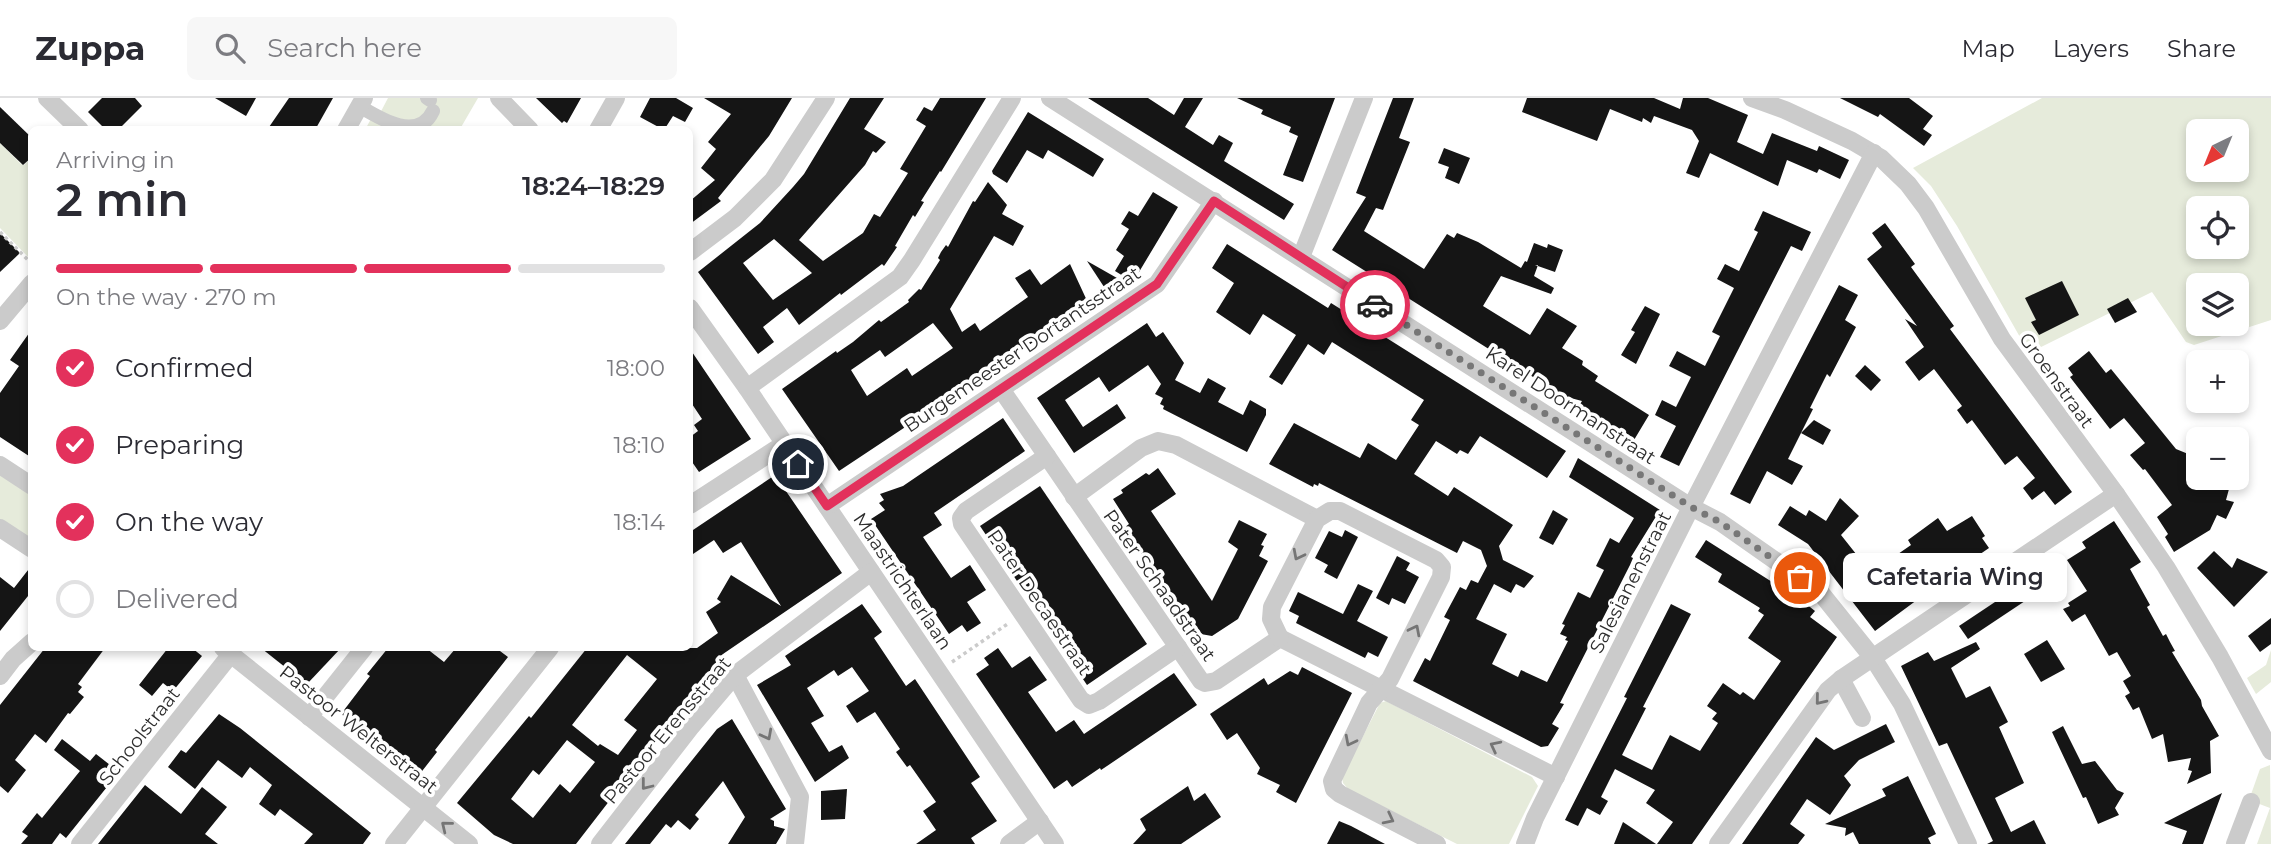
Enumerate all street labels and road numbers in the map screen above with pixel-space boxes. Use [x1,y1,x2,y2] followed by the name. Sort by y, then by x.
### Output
[900,261,1145,437] street label: Burgemeester Dortantsstraat
[2014,328,2099,433] street label: Groenstraat
[1481,342,1660,469] street label: Karel Doormanstraat
[1098,505,1221,666] street label: Pater Schaadstraat
[1585,507,1676,657] street label: Salesianenstraat
[848,508,957,654] street label: Maastrichterlaan
[982,525,1097,680] street label: Pater Decaestraat
[599,652,736,809] street label: Pastoor Erensstraat
[275,660,443,798] street label: Pastoor Welterstraat
[94,683,185,790] street label: Schoolstraat

